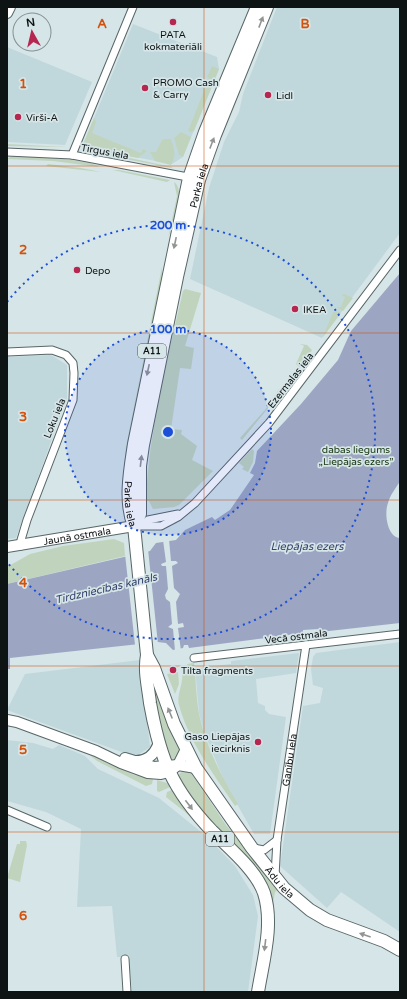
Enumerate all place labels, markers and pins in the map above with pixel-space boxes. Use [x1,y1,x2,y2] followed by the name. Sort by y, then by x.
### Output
[168,17,178,27] marker: PATA kokmateriāli
[144,29,202,53] place label: PATA kokmateriāli
[153,77,219,101] place label: PROMO Cash & Carry
[140,83,150,93] marker: PROMO Cash & Carry
[263,90,273,100] marker: Lidl
[276,90,293,102] place label: Lidl
[13,112,23,122] marker: Virši-A
[26,112,58,124] place label: Virši-A
[72,265,82,275] marker: Depo
[85,265,110,277] place label: Depo
[290,304,300,314] marker: IKEA
[303,304,326,316] place label: IKEA
[161,425,175,439] centre of rings
[168,665,178,675] marker: Tilta fragments
[181,665,253,677] place label: Tilta fragments
[185,731,250,755] place label: Gaso Liepājas iecirknis
[253,737,263,747] marker: Gaso Liepājas iecirknis

